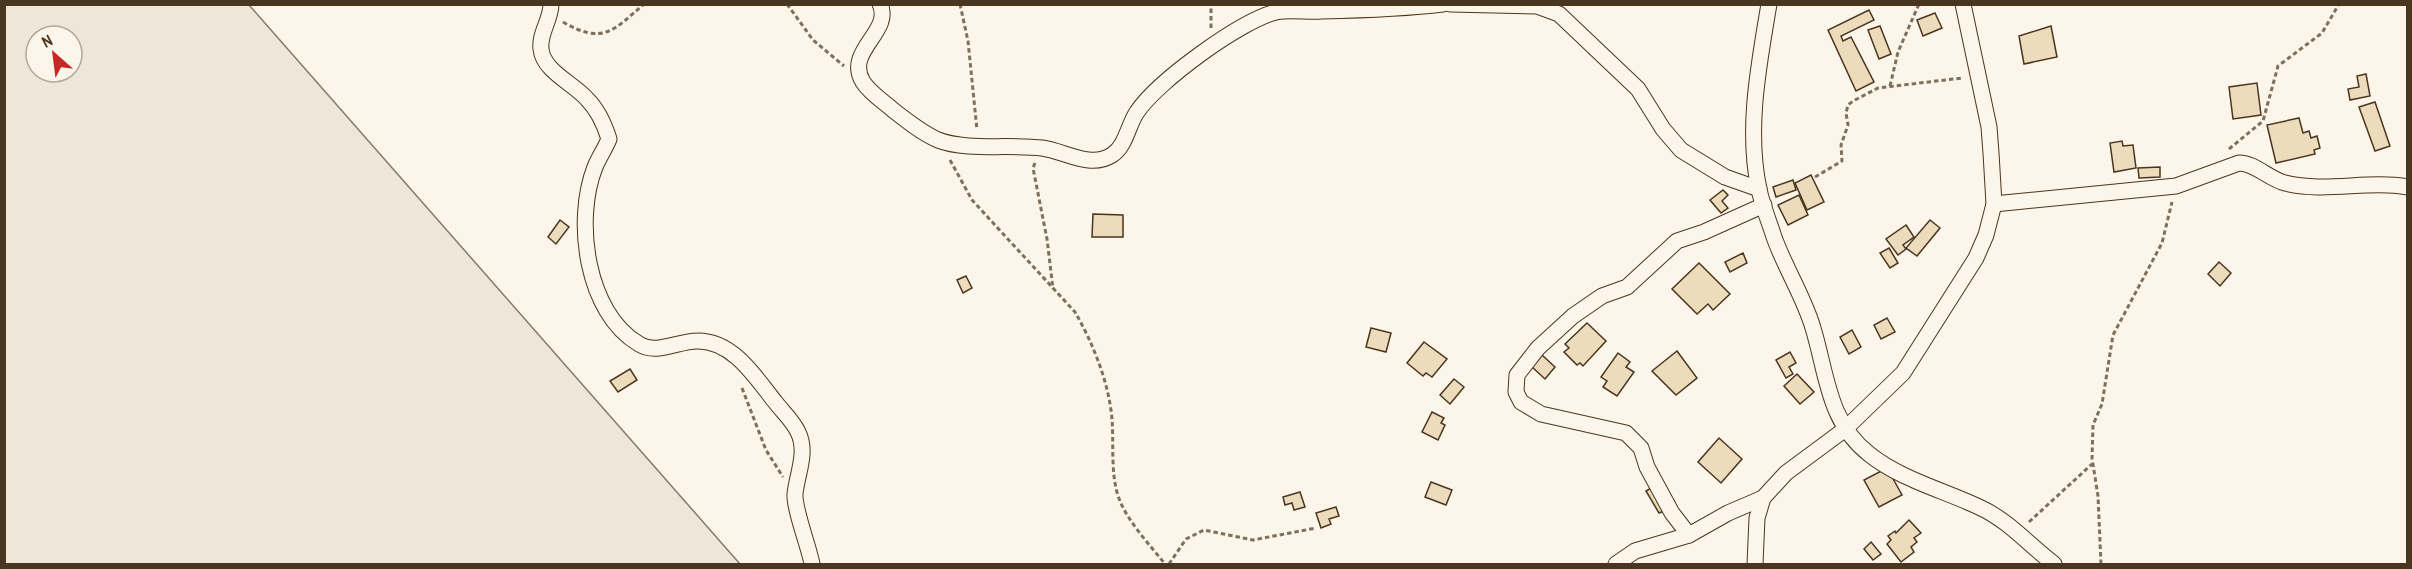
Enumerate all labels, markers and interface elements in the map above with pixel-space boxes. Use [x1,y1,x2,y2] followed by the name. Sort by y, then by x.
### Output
[24,24,84,84] north arrow
[38,29,56,53] text: N

